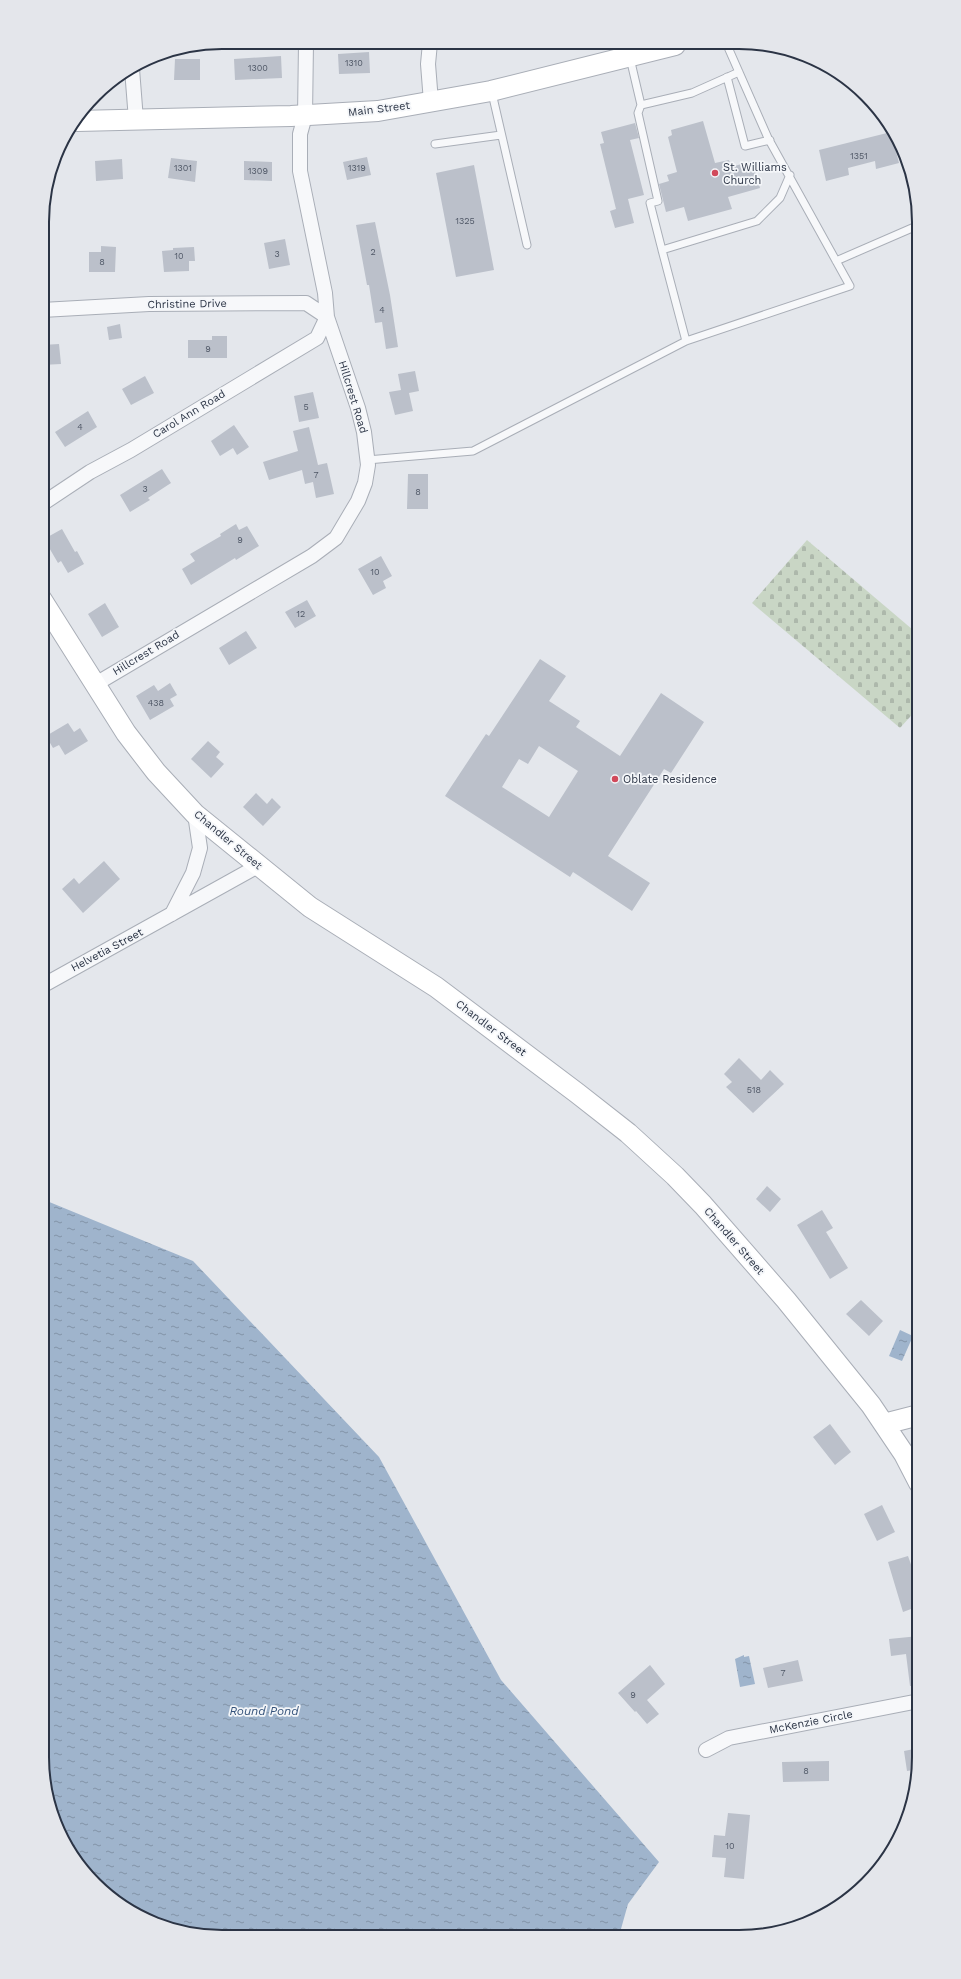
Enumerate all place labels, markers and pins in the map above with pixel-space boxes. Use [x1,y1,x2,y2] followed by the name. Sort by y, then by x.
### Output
[723,161,787,187] place label: St. Williams Church
[710,168,720,178] marker: St. Williams Church
[623,773,717,786] place label: Oblate Residence
[610,774,620,784] marker: Oblate Residence

